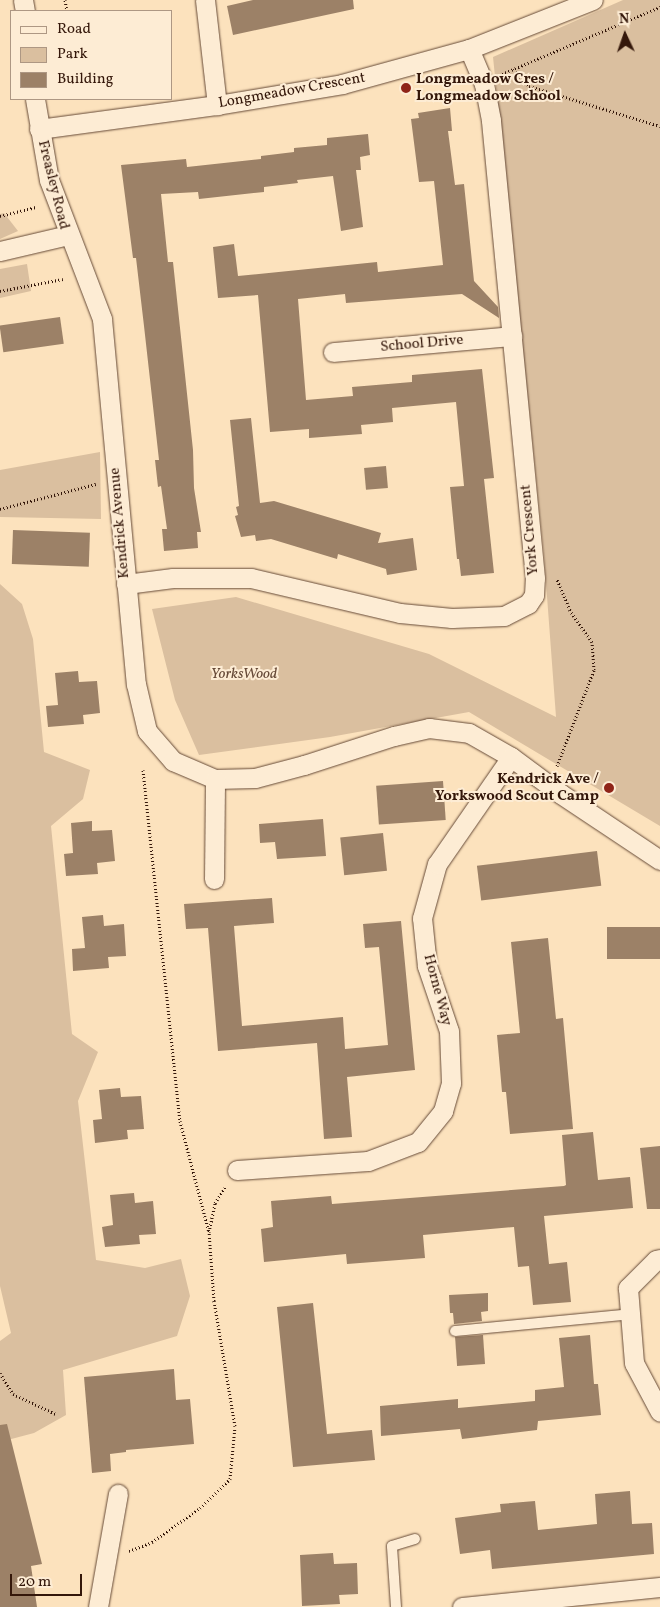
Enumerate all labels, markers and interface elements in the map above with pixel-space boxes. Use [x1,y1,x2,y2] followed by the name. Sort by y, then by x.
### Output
[10,10,172,100] legend
[600,10,650,60] north arrow
[619,10,630,29] text: N
[57,19,91,40] text: Road
[57,44,88,65] text: Park
[57,69,113,90] text: Building
[217,69,367,113] street label: Longmeadow Crescent
[416,70,561,105] place label: Longmeadow Cres / Longmeadow School
[400,82,412,94] marker: Longmeadow Cres / Longmeadow School
[33,138,73,232] street label: Freasley Road
[380,331,464,357] street label: School Drive
[106,467,134,579] street label: Kendrick Avenue
[517,484,543,576] street label: York Crescent
[211,666,277,684] park label: YorksWood
[435,770,599,805] place label: Kendrick Ave / Yorkswood Scout Camp
[603,782,615,794] marker: Kendrick Ave / Yorkswood Scout Camp
[419,952,455,1028] street label: Horne Way
[12,1564,85,1596] scale bar
[18,1572,51,1593] text: 20 m

